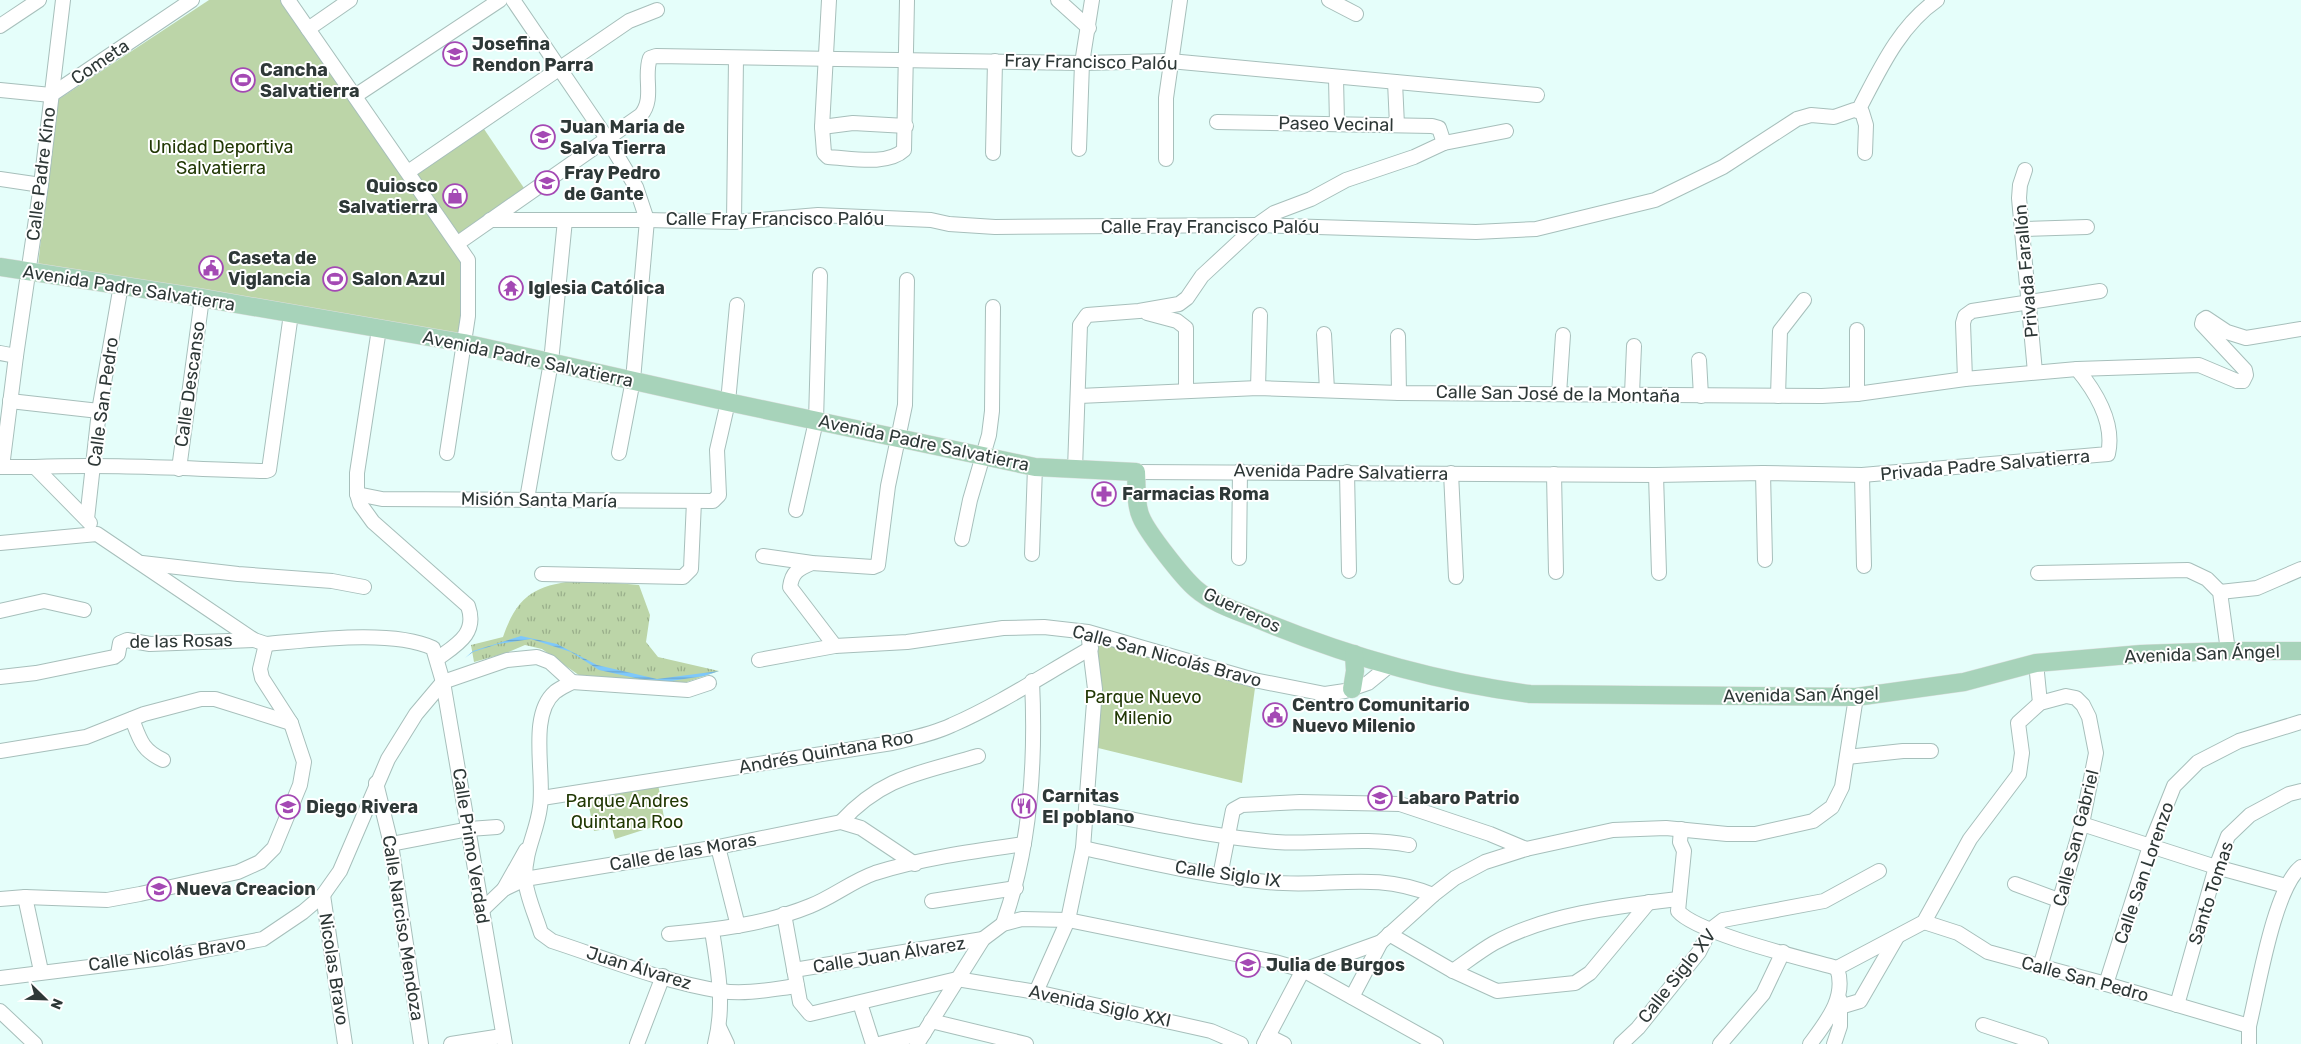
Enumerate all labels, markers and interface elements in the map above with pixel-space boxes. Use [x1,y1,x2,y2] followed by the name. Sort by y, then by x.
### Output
[472,33,594,76] place label: Josefina Rendon Parra
[67,35,133,89] street label: Cometa
[442,41,468,67] school or university icon: Josefina Rendon Parra
[1004,49,1178,75] street label: Fray Francisco Palóu
[260,59,360,102] place label: Cancha Salvatierra
[230,67,256,93] sports icon: Cancha Salvatierra
[22,106,60,242] street label: Calle Padre Kino
[1278,112,1394,136] street label: Paseo Vecinal
[560,116,685,159] place label: Juan Maria de Salva Tierra
[530,124,556,150] school or university icon: Juan Maria de Salva Tierra
[149,136,293,179] park label: Unidad Deportiva Salvatierra
[564,162,661,205] place label: Fray Pedro de Gante
[534,170,560,196] school or university icon: Fray Pedro de Gante
[338,175,438,218] place label: Quiosco Salvatierra
[442,183,468,209] shop icon: Quiosco Salvatierra
[2009,203,2043,339] street label: Privada Farallón
[666,208,884,230] street label: Calle Fray Francisco Palóu
[1101,216,1319,238] street label: Calle Fray Francisco Palóu
[228,247,317,290] place label: Caseta de Viglancia
[198,255,224,281] public building icon: Caseta de Viglancia
[21,260,237,316] street label: Avenida Padre Salvatierra
[322,266,348,292] sports icon: Salon Azul
[352,268,445,290] place label: Salon Azul
[498,275,524,301] temple icon: Iglesia Católica
[528,277,665,299] place label: Iglesia Católica
[170,320,210,448] street label: Calle Descanso
[421,326,635,392] street label: Avenida Padre Salvatierra
[83,336,123,468] street label: Calle San Pedro
[1436,381,1680,407] street label: Calle San José de la Montaña
[817,410,1031,476] street label: Avenida Padre Salvatierra
[1879,445,2091,485] street label: Privada Padre Salvatierra
[1234,459,1448,485] street label: Avenida Padre Salvatierra
[1091,481,1117,507] pharmacy icon: Farmacias Roma
[1122,483,1269,505] place label: Farmacias Roma
[461,488,617,512] street label: Misión Santa María
[1200,583,1284,637] street label: Guerreros
[1070,620,1264,692] street label: Calle San Nicolás Bravo
[129,629,233,653] street label: de las Rosas
[2124,640,2280,668] street label: Avenida San Ángel
[1723,683,1879,707] street label: Avenida San Ángel
[1084,686,1202,729] park label: Parque Nuevo Milenio
[1292,694,1470,737] place label: Centro Comunitario Nuevo Milenio
[1262,702,1288,728] public building icon: Centro Comunitario Nuevo Milenio
[737,726,915,778] street label: Andrés Quintana Roo
[448,767,494,925] street label: Calle Primo Verdad
[2048,767,2104,909] street label: Calle San Gabriel
[1042,785,1135,828] place label: Carnitas El poblano
[1367,785,1393,811] school or university icon: Labaro Patrio
[1398,787,1520,809] place label: Labaro Patrio
[565,790,689,833] park label: Parque Andres Quintana Roo
[1011,793,1037,819] restaurant icon: Carnitas El poblano
[275,794,301,820] school or university icon: Diego Rivera
[306,796,418,818] place label: Diego Rivera
[2109,799,2179,947] street label: Calle San Lorenzo
[608,828,758,876] street label: Calle de las Moras
[377,834,429,1022] street label: Calle Narciso Mendoza
[2184,839,2238,947] street label: Santo Tomas
[1174,856,1282,892] street label: Calle Siglo IX
[146,876,172,902] school or university icon: Nueva Creacion
[176,878,316,900] place label: Nueva Creacion
[314,911,354,1027] street label: Nicolas Bravo
[1633,924,1721,1028] street label: Calle Siglo XV
[87,932,247,976] street label: Calle Nicolás Bravo
[811,932,967,978] street label: Calle Juan Álvarez
[584,942,694,994] street label: Juan Álvarez
[2019,951,2151,1007] street label: Calle San Pedro
[1235,952,1261,978] school or university icon: Julia de Burgos
[1266,954,1405,976] place label: Julia de Burgos
[20,974,70,1024] north arrow
[1027,980,1173,1032] street label: Avenida Siglo XXI
[47,996,66,1012] text: N

